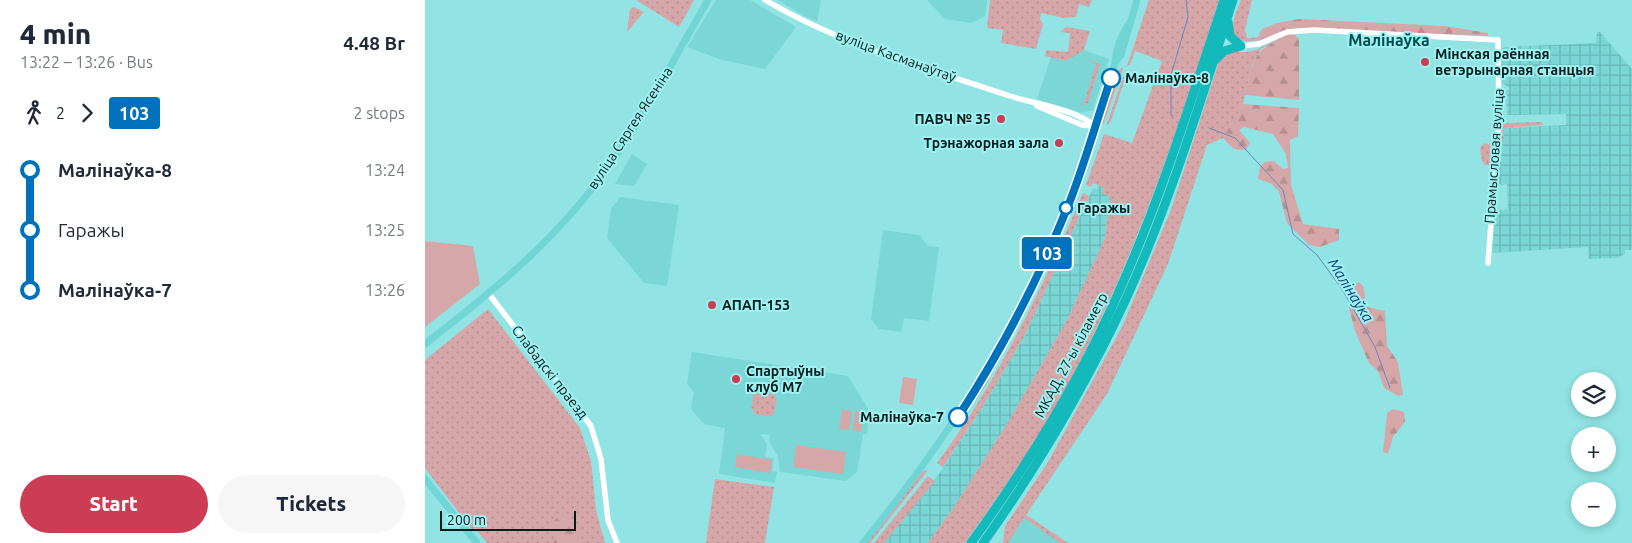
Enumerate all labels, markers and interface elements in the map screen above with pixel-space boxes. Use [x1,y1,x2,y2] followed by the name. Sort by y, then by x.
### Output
[20,18,91,49] text: 4 min
[834,27,958,85] street label: вуліца Касманаўтаў
[1348,31,1430,49] district label: Малінаўка
[343,32,405,54] text: 4.48 Br
[1435,46,1594,78] place label: Мінская раённая ветэрынарная станцыя
[20,53,153,71] text: 13:22 – 13:26 · Bus
[1419,56,1431,68] marker: Мінская раённая ветэрынарная станцыя
[584,64,676,192] street label: вуліца Сяргея Ясеніна
[1101,68,1121,88] marker: Малінаўка-8
[1125,70,1209,86] place label: Малінаўка-8
[1481,88,1507,224] street label: Прамысловая вуліца
[20,99,48,127] icon: walk
[73,99,101,127] icon: forward
[119,103,150,123] text: 103
[56,104,65,122] text: 2
[353,104,405,122] text: 2 stops
[914,111,991,127] place label: ПАВЧ № 35
[995,113,1007,125] marker: ПАВЧ № 35
[923,135,1049,151] place label: Трэнажорная зала
[1053,137,1065,149] marker: Трэнажорная зала
[58,159,172,181] text: Малінаўка-8
[365,161,405,179] text: 13:24
[1077,200,1130,216] place label: Гаражы
[1059,201,1073,215] marker: Гаражы
[58,219,125,241] text: Гаражы
[365,221,405,239] text: 13:25
[1018,237,1076,269] line badge: 103
[1032,243,1062,263] text: 103
[1325,255,1377,325] water label: Малінаўка
[58,279,172,301] text: Малінаўка-7
[365,281,405,299] text: 13:26
[1031,290,1111,420] street label: МКАД, 27-ы кіламетр
[722,297,790,313] place label: АПАП-153
[706,299,718,311] marker: АПАП-153
[509,322,591,422] street label: Слабадскі праезд
[746,363,824,395] place label: Спартыўны клуб М7
[1571,372,1616,527] map controls
[1571,372,1616,417] button: layers
[730,373,742,385] marker: Спартыўны клуб М7
[948,407,968,427] marker: Малінаўка-7
[860,409,944,425] place label: Малінаўка-7
[1571,427,1616,472] button: +
[20,475,208,533] button: Start
[218,475,405,533] button: Tickets
[1571,482,1616,527] button: −
[440,508,576,531] scale bar
[447,512,486,528] text: 200 m

